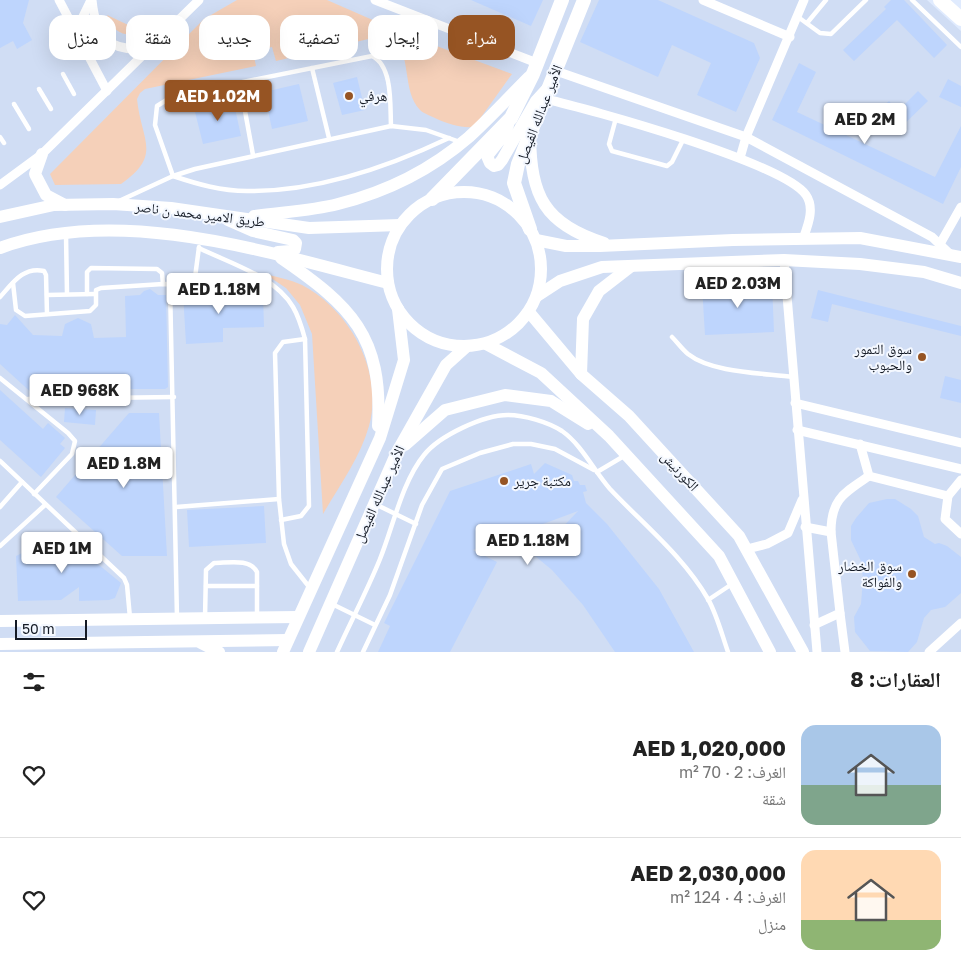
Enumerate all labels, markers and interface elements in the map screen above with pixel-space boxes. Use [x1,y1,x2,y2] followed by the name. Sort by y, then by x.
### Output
[49,15,116,60] chip: منزل
[126,15,189,60] chip: شقة
[199,15,270,60] chip: جديد
[280,15,358,60] chip: تصفية
[368,15,438,60] chip: إيجار
[448,15,515,60] chip: شراء
[512,62,566,166] street label: الأمير عبدالله الفيصل
[161,80,275,122] pin: AED 1.02M
[176,86,260,106] text: AED 1.02M
[359,87,387,108] place label: هرفي
[343,90,355,102] marker: هرفي
[824,102,906,145] pin: AED 2M
[835,109,895,129] text: AED 2M
[133,197,266,232] street label: طريق الامير محمد ن ناصر
[681,266,795,309] pin: AED 2.03M
[162,272,276,315] pin: AED 1.18M
[695,273,781,293] text: AED 2.03M
[178,279,260,299] text: AED 1.18M
[854,340,912,374] place label: سوق التمور والحبوب
[916,351,928,363] marker: سوق التمور والحبوب
[28,374,132,416] pin: AED 968K
[41,380,119,400] text: AED 968K
[350,443,408,545] street label: الأمير عبدالله الفيصل
[72,446,176,489] pin: AED 1.8M
[657,447,703,495] street label: الكورنيش
[87,453,161,473] text: AED 1.8M
[513,472,571,490] place label: مكتبة جرير
[498,475,510,487] marker: مكتبة جرير
[471,524,585,566] pin: AED 1.18M
[487,530,569,550] text: AED 1.18M
[21,532,103,574] pin: AED 1M
[32,538,92,558] text: AED 1M
[837,557,902,591] place label: سوق الخضار والفواكة
[906,568,918,580] marker: سوق الخضار والفواكة
[15,617,88,640] scale bar
[22,620,55,637] text: 50 m
[850,666,941,692] text: العقارات: 8
[20,668,48,696] icon: filters
[632,735,786,761] text: AED 1,020,000
[841,745,901,805] icon: home
[20,761,48,789] icon: heart
[679,762,786,782] text: الغرف: 2 · 70 m²
[762,789,786,809] text: شقة
[630,860,786,886] text: AED 2,030,000
[841,870,901,930] icon: home
[20,886,48,914] icon: heart
[670,887,786,907] text: الغرف: 4 · 124 m²
[758,914,786,934] text: منزل

